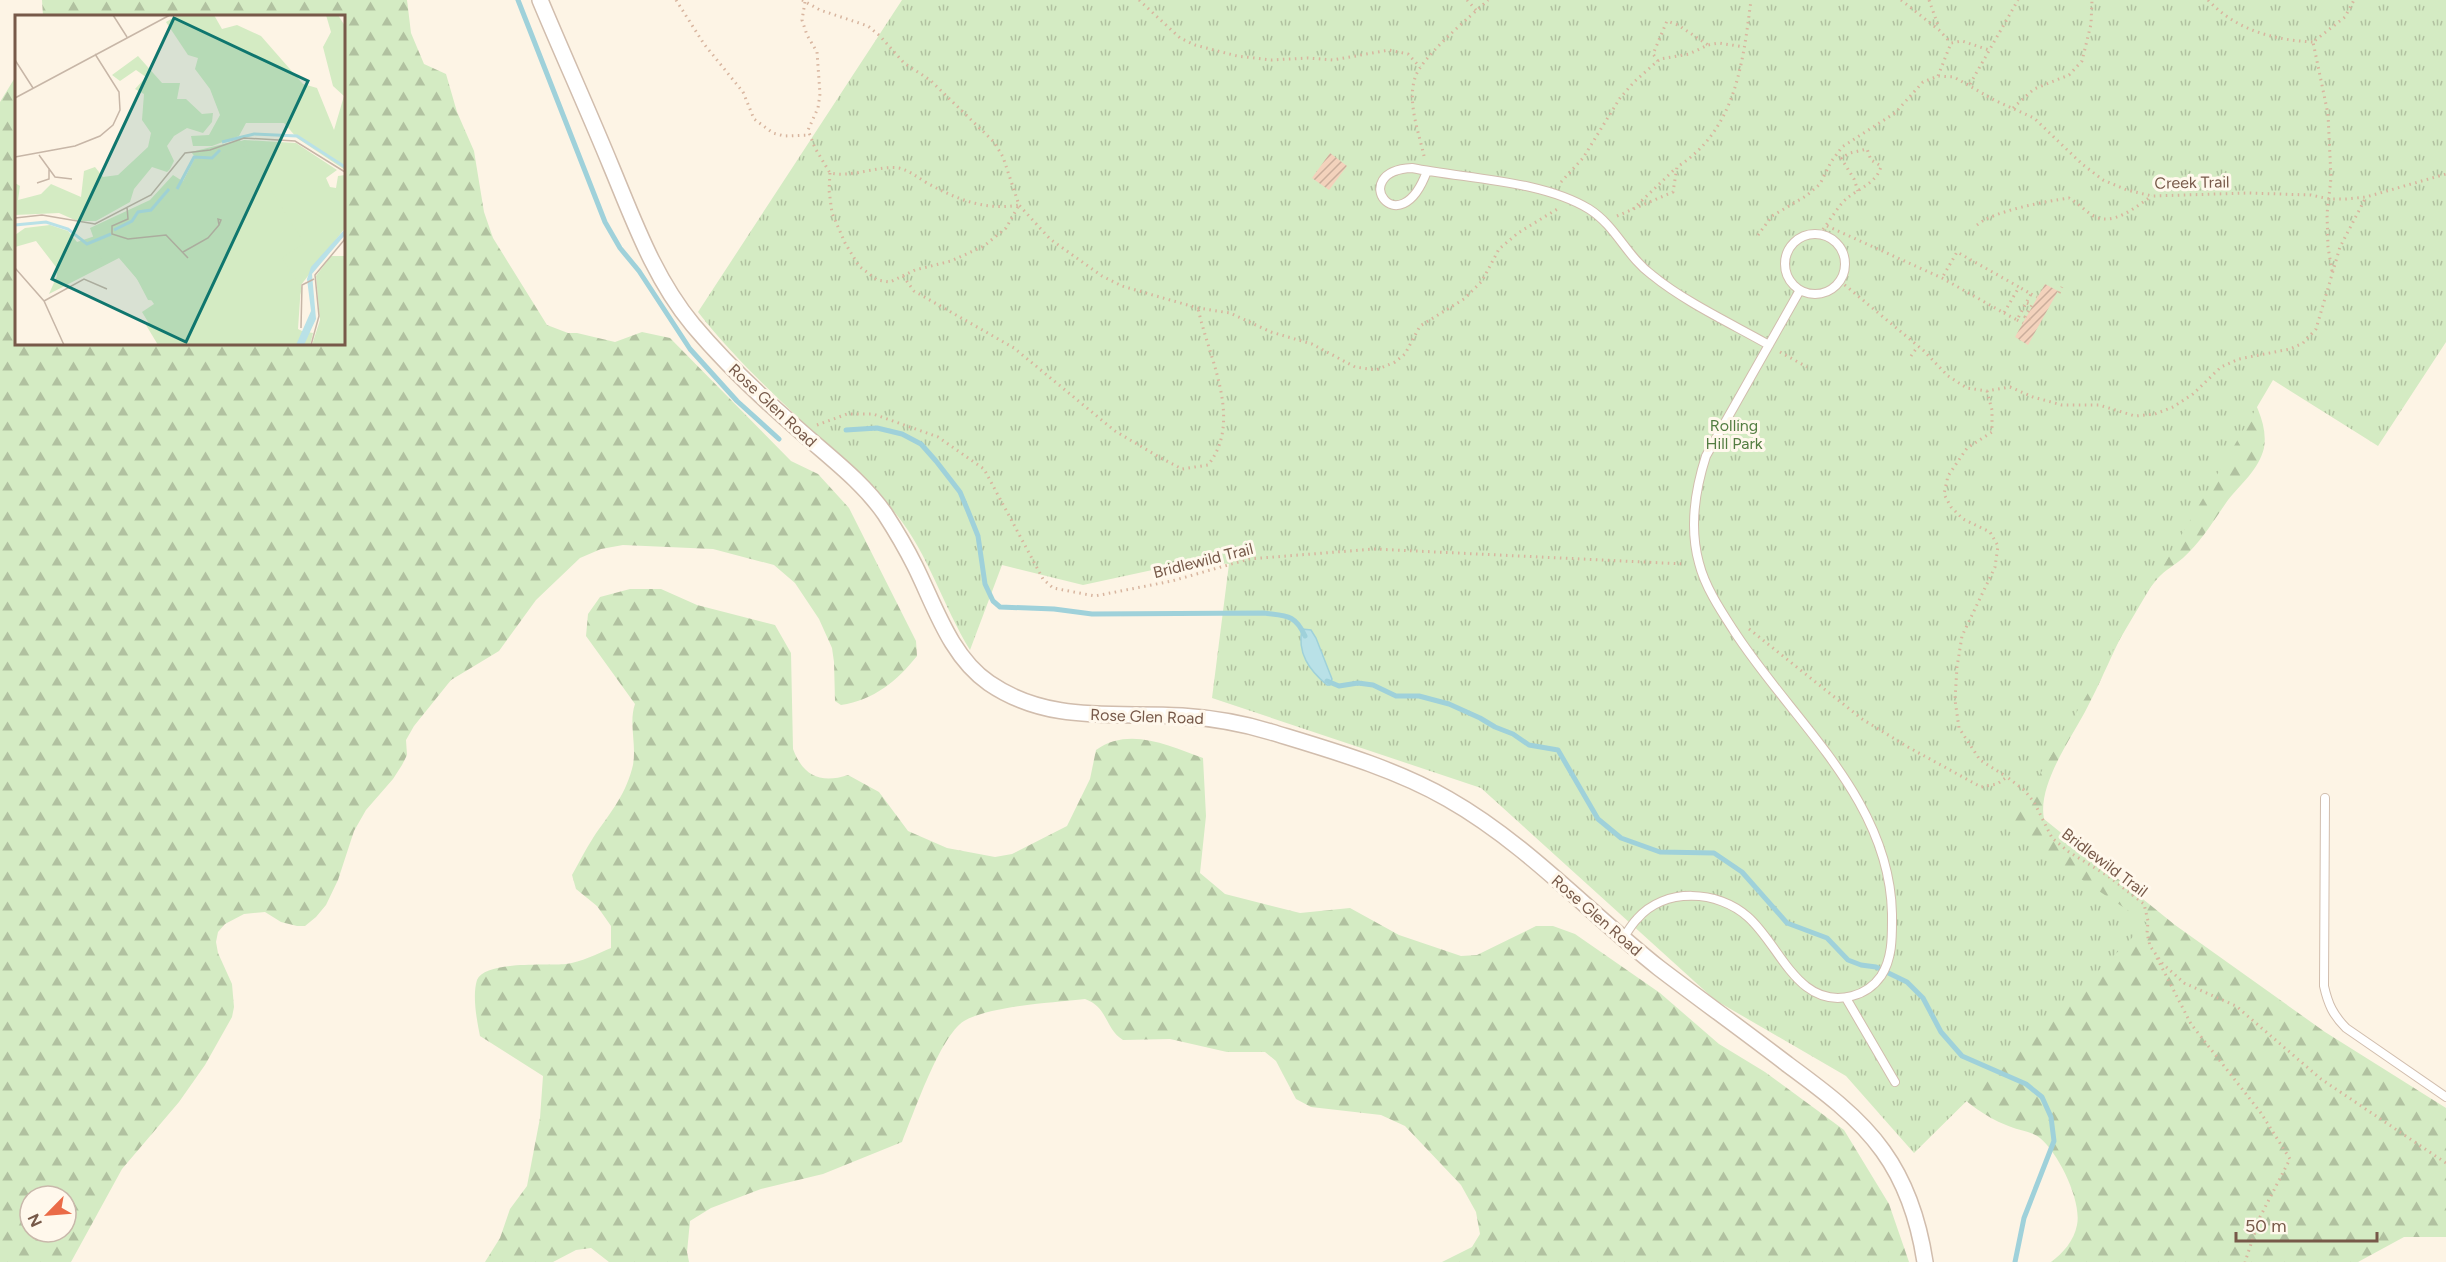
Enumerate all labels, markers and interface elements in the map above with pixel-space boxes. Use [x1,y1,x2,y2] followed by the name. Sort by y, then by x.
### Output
[15,15,345,345] inset map
[2154,172,2230,193] street label: Creek Trail
[725,360,821,451] street label: Rose Glen Road
[1705,416,1763,453] park label: Rolling Hill Park
[1151,539,1255,582] street label: Bridlewild Trail
[1090,705,1204,728] street label: Rose Glen Road
[2058,824,2151,901] street label: Bridlewild Trail
[1548,871,1646,960] street label: Rose Glen Road
[18,1184,78,1244] north arrow
[2236,1205,2377,1243] scale bar
[24,1211,46,1230] text: N
[2245,1215,2287,1237] text: 50 m

